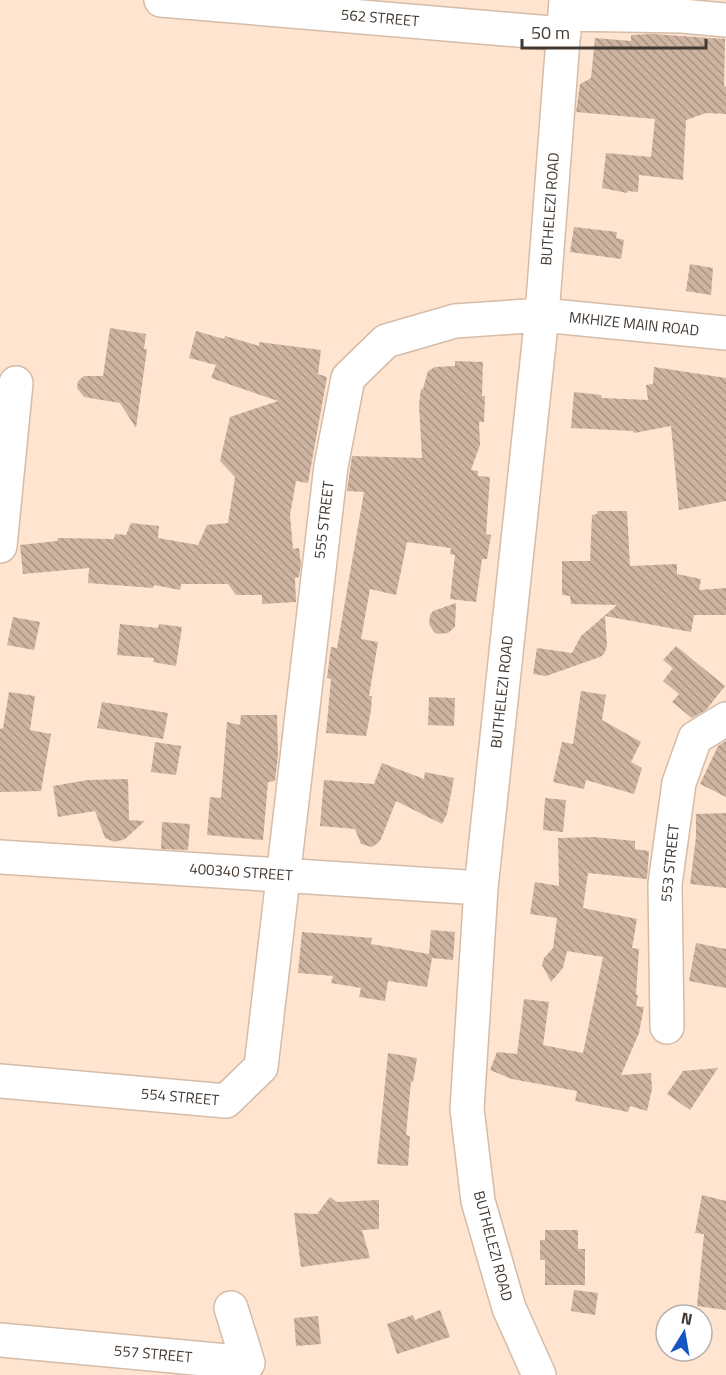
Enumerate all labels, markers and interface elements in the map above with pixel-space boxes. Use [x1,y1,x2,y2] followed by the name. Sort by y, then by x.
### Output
[340,3,420,32] street label: 562 STREET
[522,12,706,50] scale bar
[531,19,570,46] text: 50 m
[534,152,565,266] street label: BUTHELEZI ROAD
[568,305,700,342] street label: MKHIZE MAIN ROAD
[307,480,340,560] street label: 555 STREET
[484,634,519,749] street label: BUTHELEZI ROAD
[654,823,685,903] street label: 553 STREET
[189,856,294,887] street label: 400340 STREET
[140,1082,220,1111] street label: 554 STREET
[468,1188,519,1304] street label: BUTHELEZI ROAD
[654,1303,714,1363] north arrow
[679,1305,695,1331] text: N
[113,1339,193,1368] street label: 557 STREET

